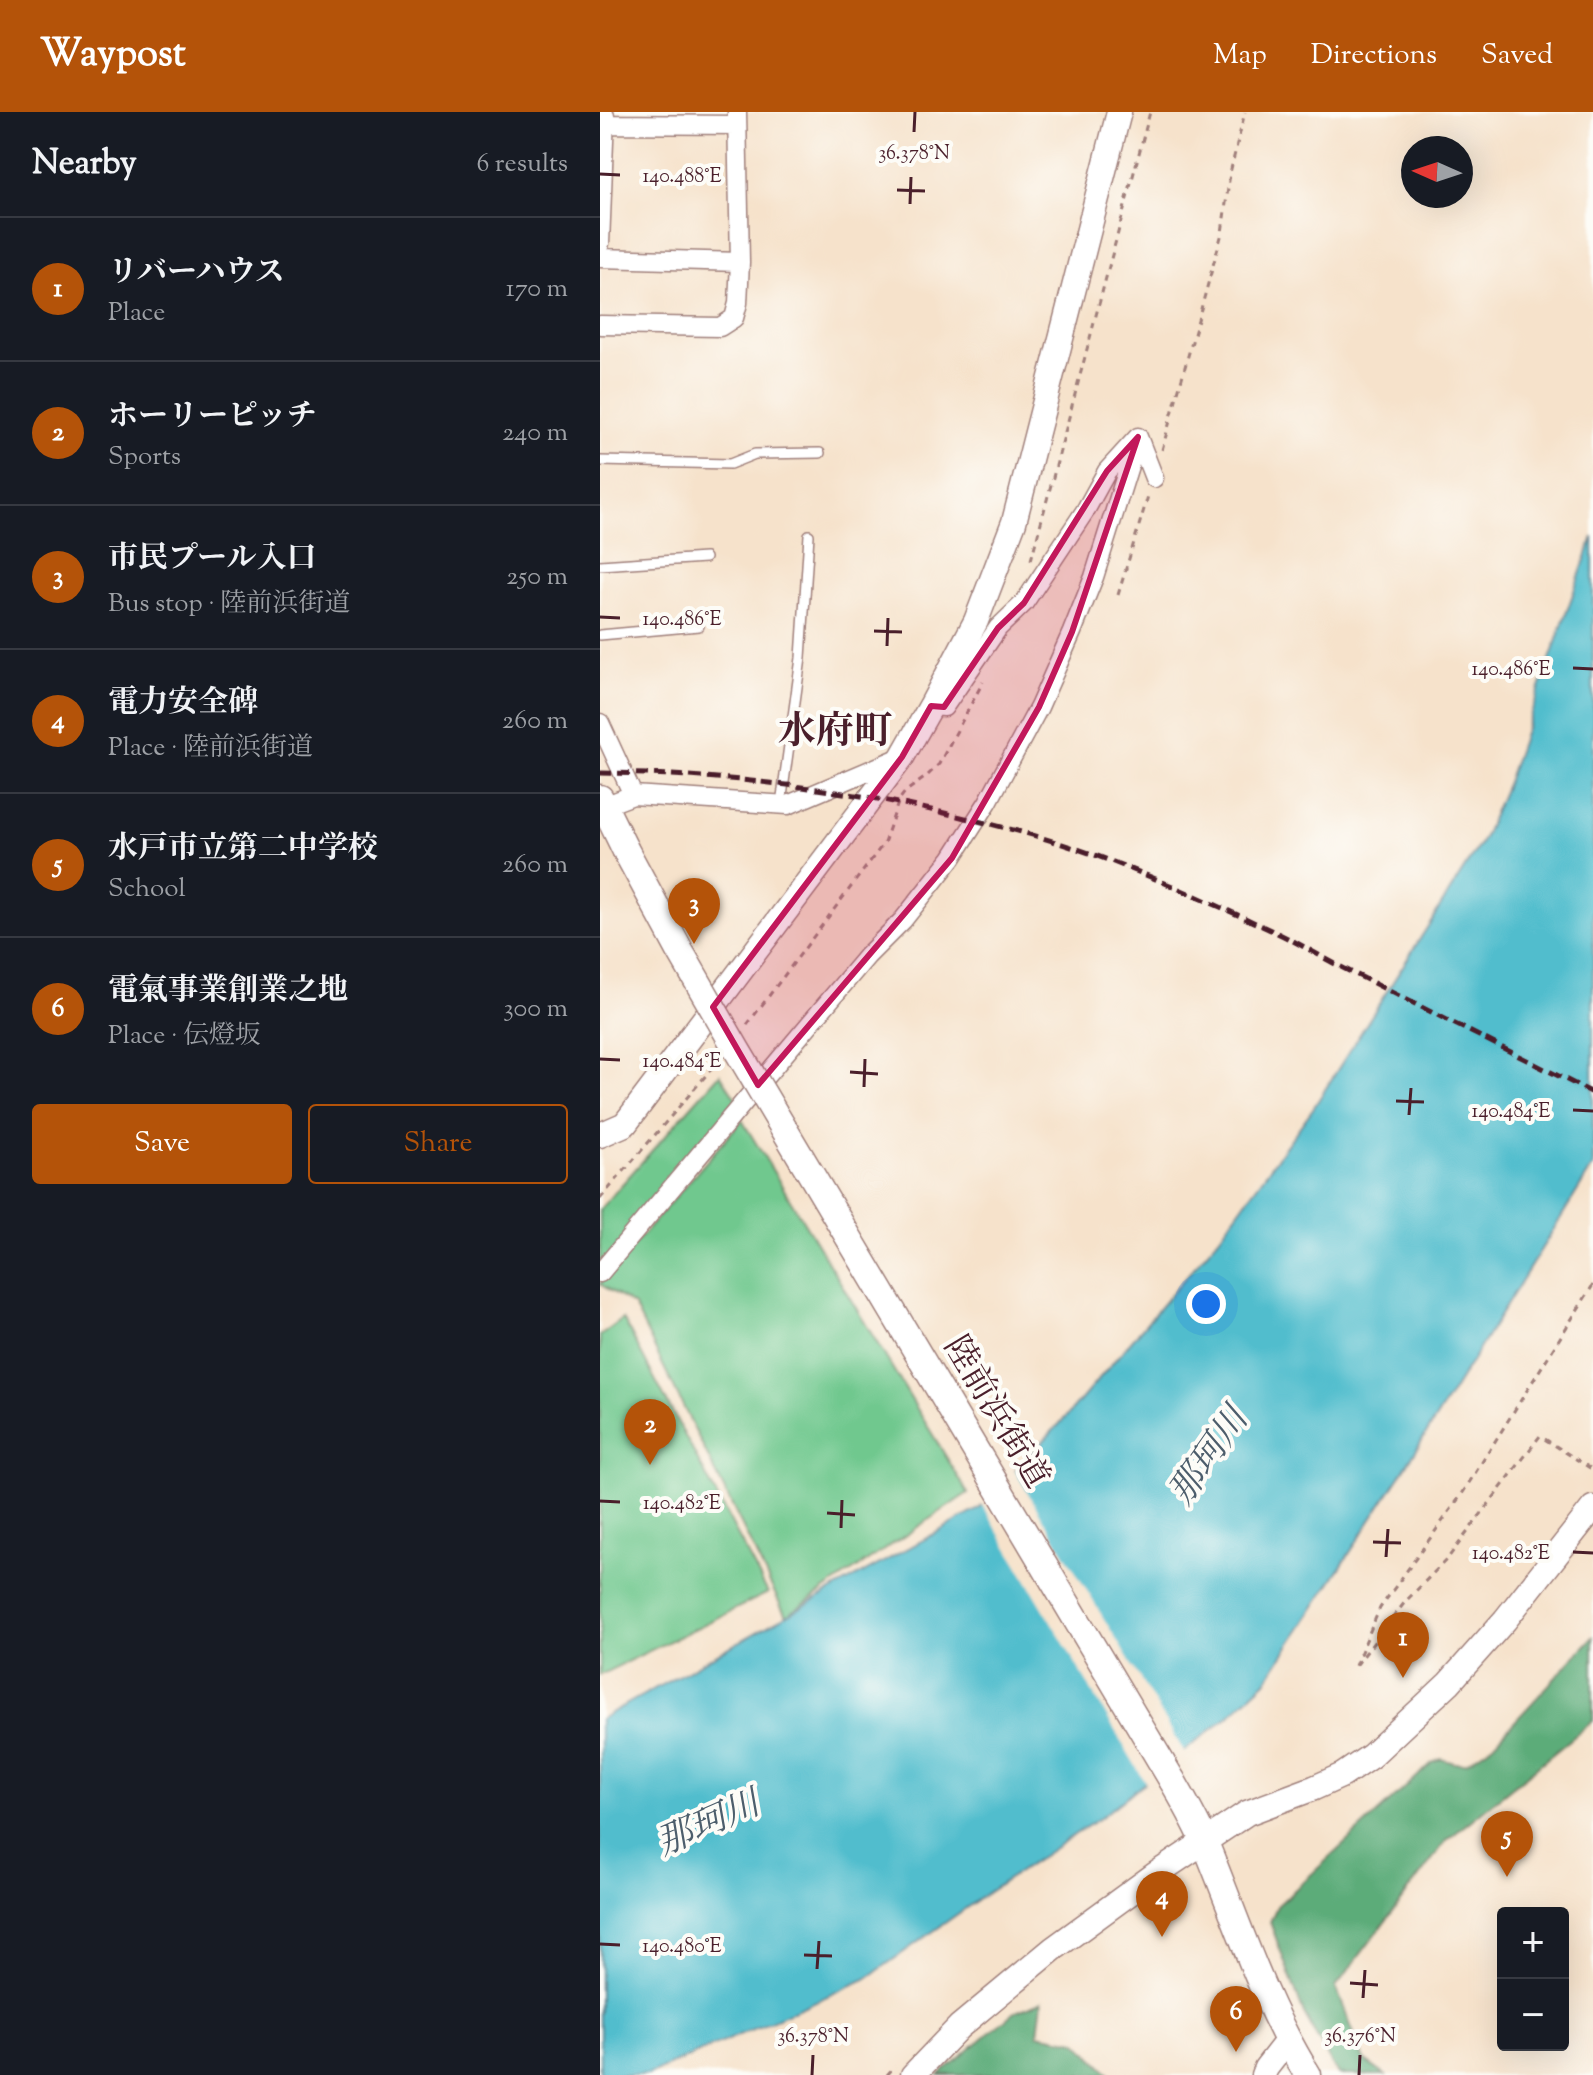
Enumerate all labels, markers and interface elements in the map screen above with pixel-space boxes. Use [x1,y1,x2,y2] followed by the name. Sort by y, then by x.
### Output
[40,29,186,83] text: Waypost
[1213,36,1267,76] text: Map
[1311,36,1437,76] text: Directions
[1481,36,1553,76] text: Saved
[1401,136,1473,208] north arrow
[32,140,137,189] text: Nearby
[878,140,950,169] text: 36.378°N
[476,146,568,183] text: 6 results
[642,163,722,192] text: 140.488°E
[108,252,285,295] text: リバーハウス
[54,271,62,308] text: 1
[506,271,568,308] text: 170 m
[108,295,165,332] text: Place
[108,396,317,439] text: ホーリーピッチ
[52,415,64,452] text: 2
[502,415,568,452] text: 240 m
[108,439,181,476] text: Sports
[108,538,317,581] text: 市民プール入口
[53,559,63,596] text: 3
[506,559,568,596] text: 250 m
[108,586,350,623] text: Bus stop · 陸前浜街道
[642,606,722,635] text: 140.486°E
[1471,656,1551,685] text: 140.486°E
[108,682,258,725] text: 電力安全碑
[51,703,65,740] text: 4
[502,703,568,740] text: 260 m
[778,707,892,761] district label: 水府町
[108,730,313,767] text: Place · 陸前浜街道
[108,828,378,871] text: 水戸市立第二中学校
[54,847,62,884] text: 5
[502,847,568,884] text: 260 m
[108,871,186,908] text: School
[668,878,720,944] pin: 3
[108,970,348,1013] text: 電氣事業創業之地
[52,991,64,1028] text: 6
[503,991,568,1028] text: 300 m
[108,1018,261,1055] text: Place · 伝燈坂
[643,1048,721,1077] text: 140.484°E
[1472,1098,1550,1127] text: 140.484°E
[32,1104,292,1184] button: Save
[308,1104,568,1184] button: Share
[1186,1284,1226,1324] your location
[930,1328,1060,1498] street label: 陸前浜街道
[1158,1395,1265,1516] water label: 那珂川
[624,1399,676,1465] pin: 2
[643,1490,721,1519] text: 140.482°E
[1472,1540,1550,1569] text: 140.482°E
[1377,1612,1429,1678] pin: 1
[649,1778,773,1871] water label: 那珂川
[1481,1811,1533,1877] pin: 5
[1136,1871,1188,1937] pin: 4
[1497,1907,1569,2051] map controls
[1497,1907,1569,1979] button: +
[642,1933,722,1962] text: 140.480°E
[1497,1979,1569,2051] button: −
[1210,1986,1262,2052] pin: 6
[777,2023,849,2052] text: 36.378°N
[1324,2023,1396,2052] text: 36.376°N

